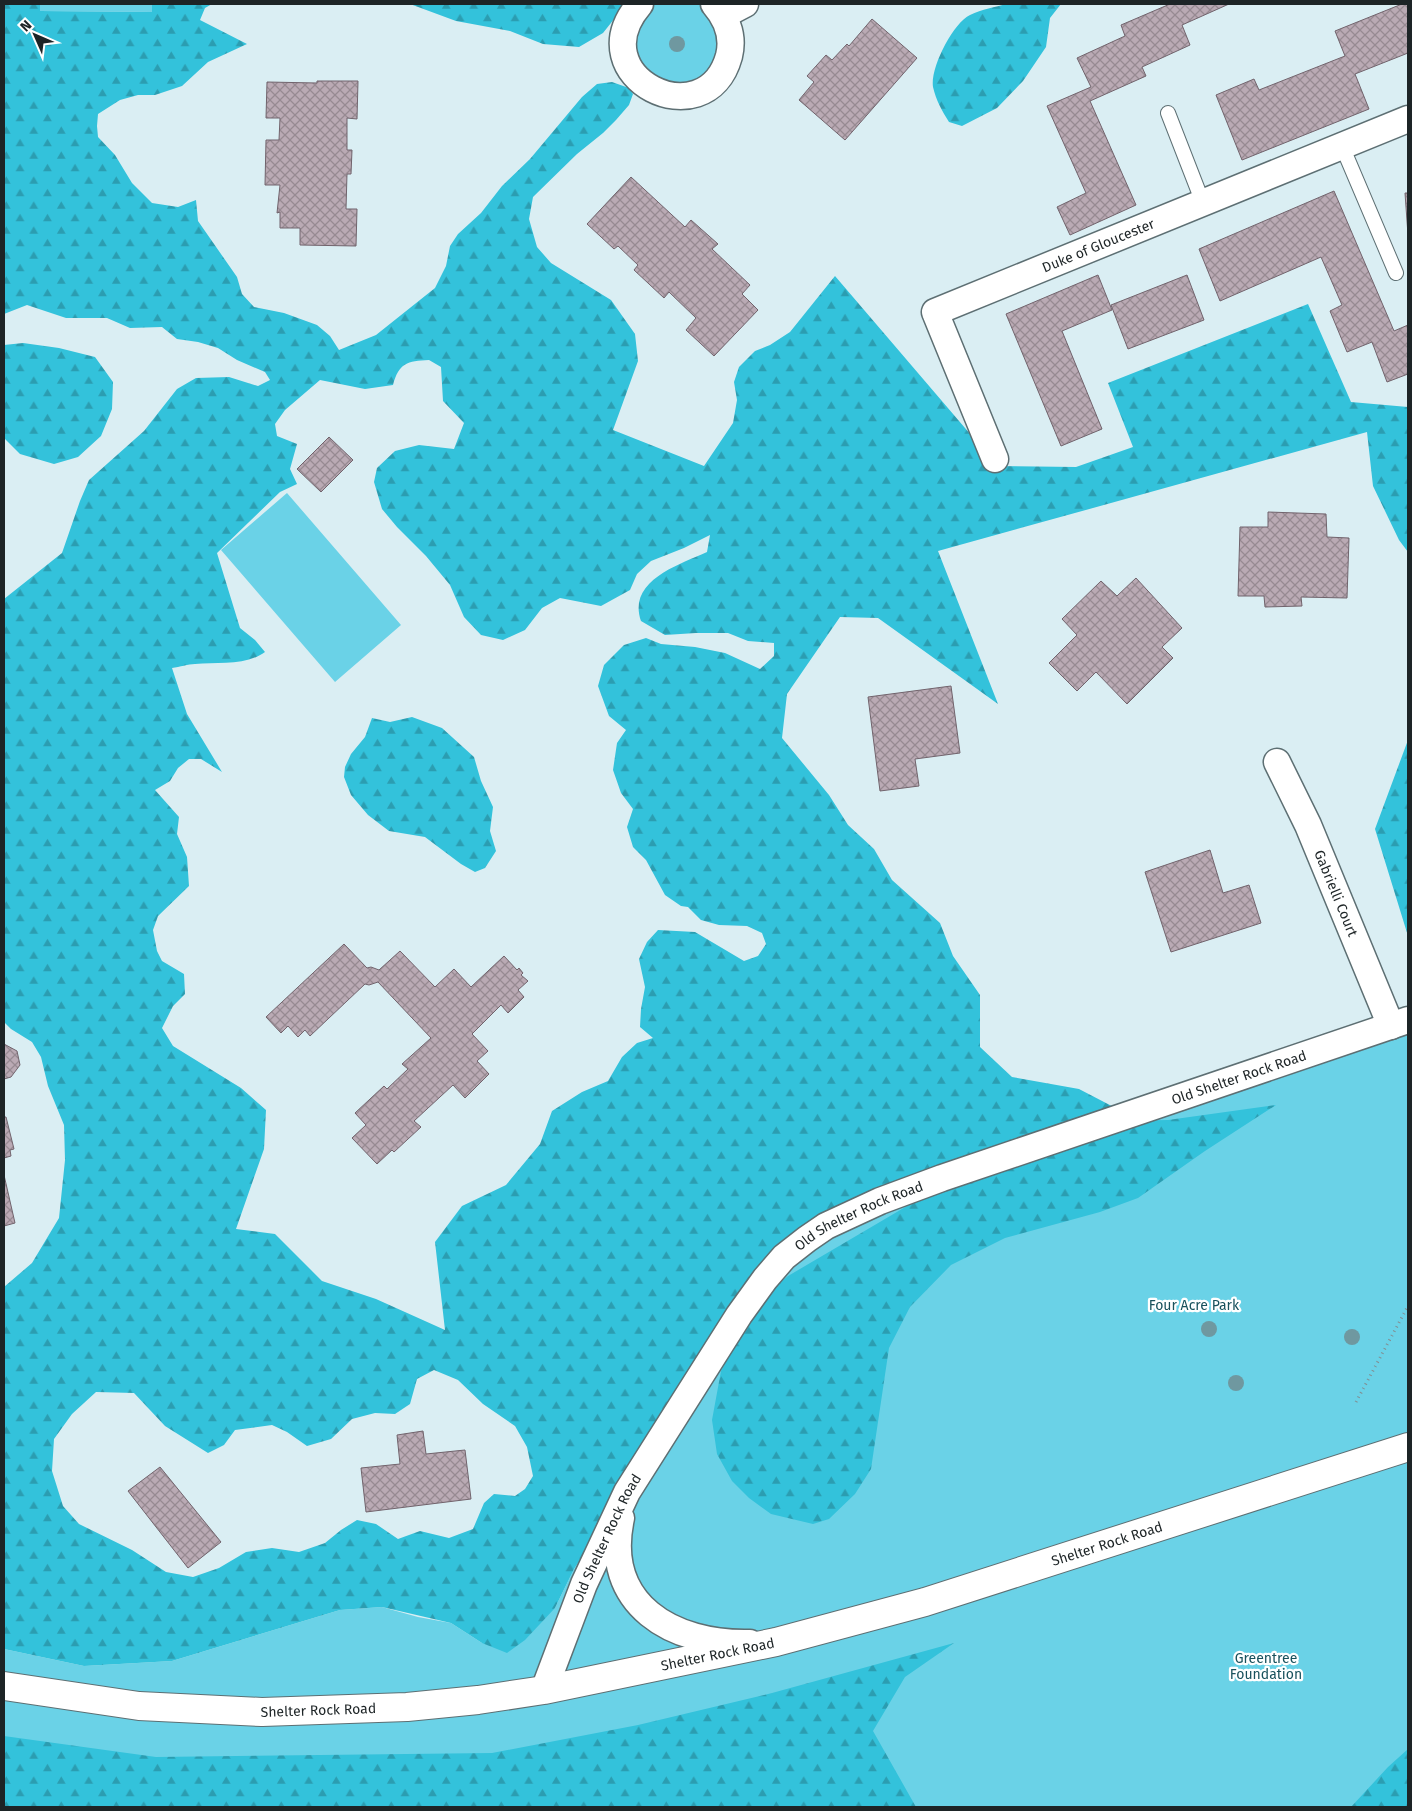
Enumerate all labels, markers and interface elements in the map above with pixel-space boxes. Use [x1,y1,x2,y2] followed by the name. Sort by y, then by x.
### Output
[10,10,60,60] north arrow
[17,17,35,35] text: N
[1040,215,1158,276] street label: Duke of Gloucester
[1310,848,1361,940] street label: Gabrielli Court
[1169,1047,1309,1109] street label: Old Shelter Rock Road
[791,1178,926,1255] street label: Old Shelter Rock Road
[1149,1297,1240,1314] park label: Four Acre Park
[569,1471,645,1606] street label: Old Shelter Rock Road
[1049,1518,1165,1570] street label: Shelter Rock Road
[659,1635,776,1675] street label: Shelter Rock Road
[1230,1650,1302,1683] park label: Greentree Foundation
[260,1700,376,1721] street label: Shelter Rock Road

